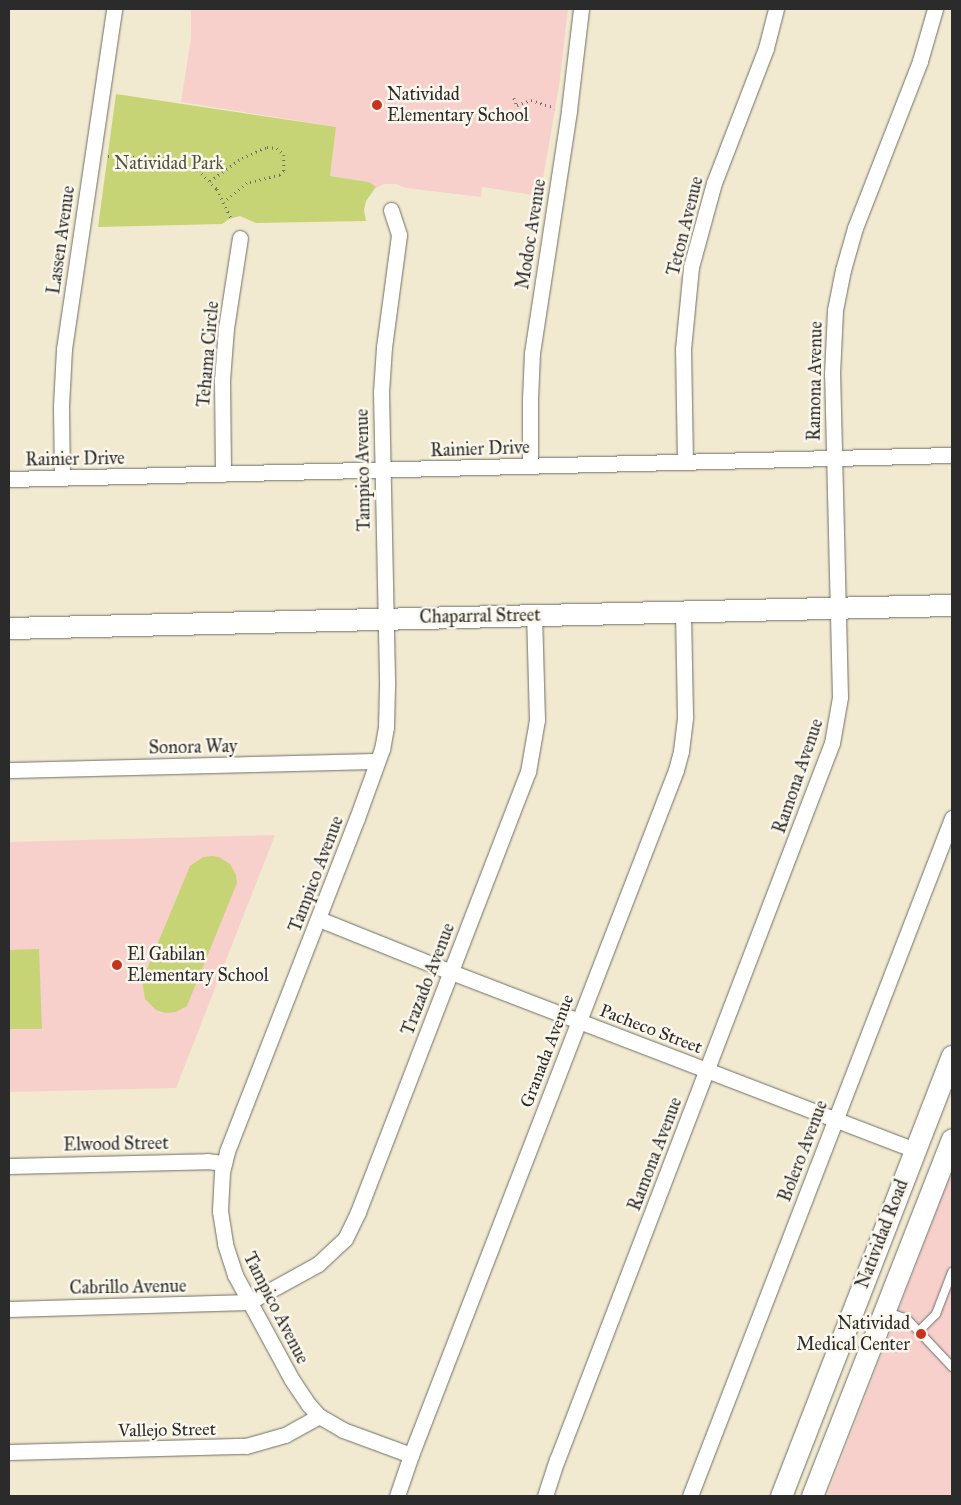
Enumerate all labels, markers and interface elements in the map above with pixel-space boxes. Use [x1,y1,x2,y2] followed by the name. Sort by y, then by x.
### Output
[387,84,529,126] place label: Natividad Elementary School
[371,99,383,111] marker: Natividad Elementary School
[114,152,224,174] park label: Natividad Park
[662,174,708,278] street label: Teton Avenue
[512,177,550,291] street label: Modoc Avenue
[43,184,79,296] street label: Lassen Avenue
[193,300,223,408] street label: Tehama Circle
[803,321,827,441] street label: Ramona Avenue
[351,409,375,531] street label: Tampico Avenue
[430,436,530,462] street label: Rainier Drive
[25,447,125,471] street label: Rainier Drive
[419,604,541,628] street label: Chaparral Street
[768,716,828,836] street label: Ramona Avenue
[148,735,238,759] street label: Sonora Way
[284,813,348,935] street label: Tampico Avenue
[397,920,459,1038] street label: Trazado Avenue
[127,944,269,986] place label: El Gabilan Elementary School
[111,959,123,971] marker: El Gabilan Elementary School
[516,991,578,1111] street label: Granada Avenue
[597,1000,705,1058] street label: Pacheco Street
[623,1094,687,1214] street label: Ramona Avenue
[774,1097,832,1205] street label: Bolero Avenue
[63,1132,169,1156] street label: Elwood Street
[851,1176,913,1292] street label: Natividad Road
[239,1248,313,1368] street label: Tampico Avenue
[69,1275,187,1299] street label: Cabrillo Avenue
[796,1313,910,1356] place label: Natividad Medical Center
[914,1327,928,1341] marker: Natividad Medical Center
[118,1418,216,1442] street label: Vallejo Street

